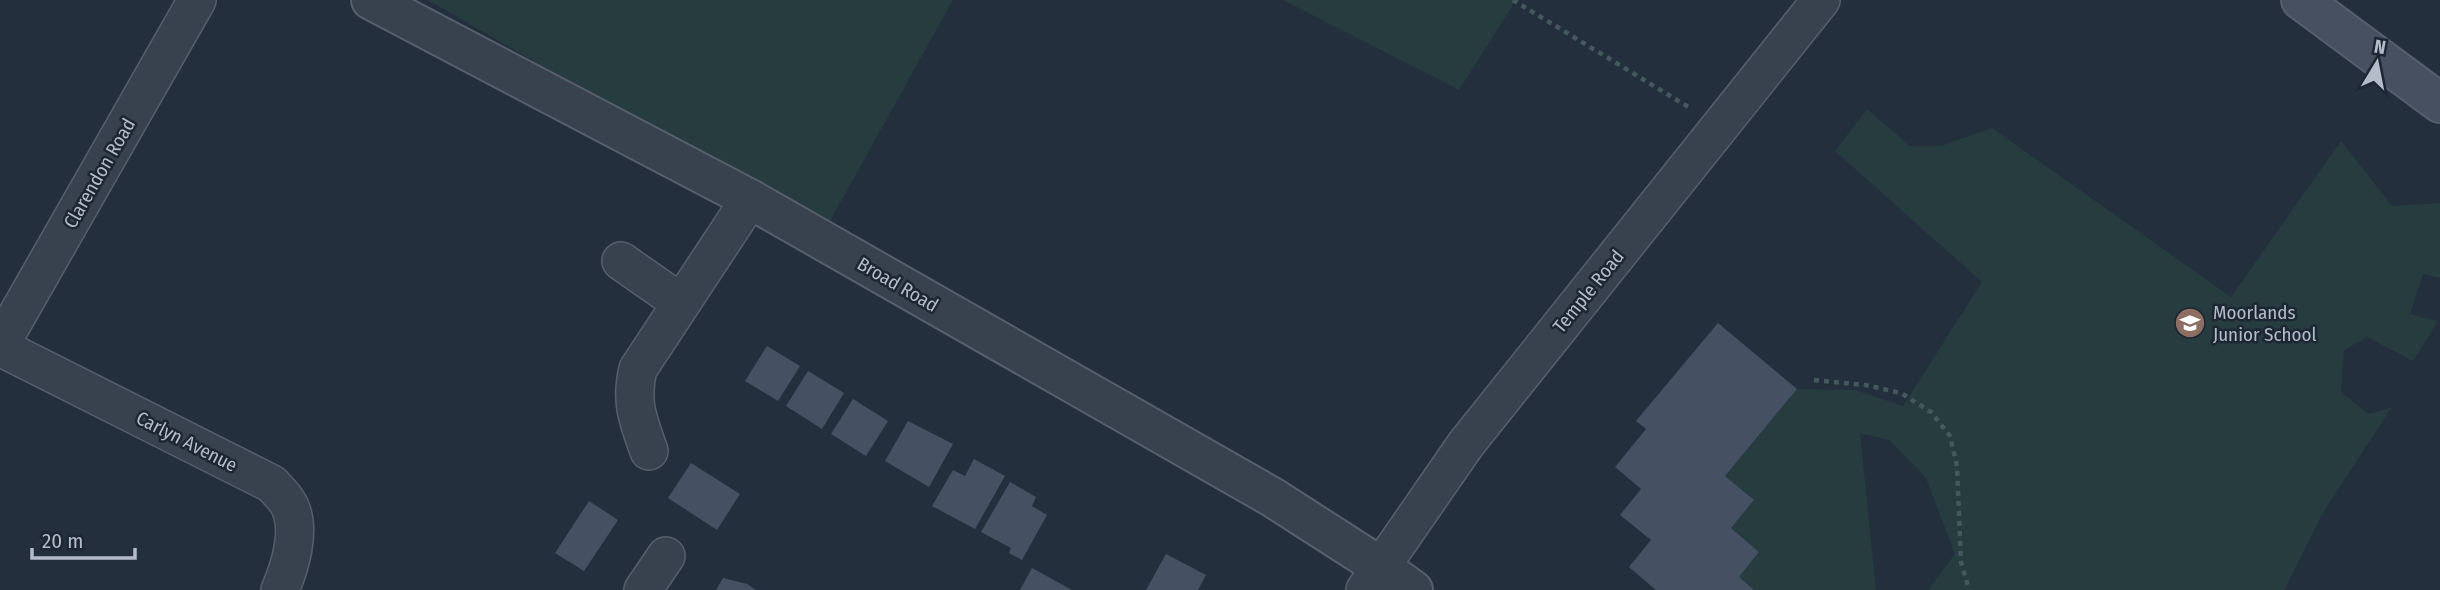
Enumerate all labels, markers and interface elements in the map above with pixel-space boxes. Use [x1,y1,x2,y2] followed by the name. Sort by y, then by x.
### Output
[2342,28,2412,98] north arrow
[2372,34,2387,59] text: N
[59,114,140,232] street label: Clarendon Road
[1548,245,1629,337] street label: Temple Road
[853,252,942,317] street label: Broad Road
[2213,301,2317,346] place label: Moorlands Junior School
[2173,306,2207,340] school or university icon: Moorlands Junior School
[132,406,241,477] street label: Carlyn Avenue
[32,516,135,560] scale bar
[42,528,83,554] text: 20 m

